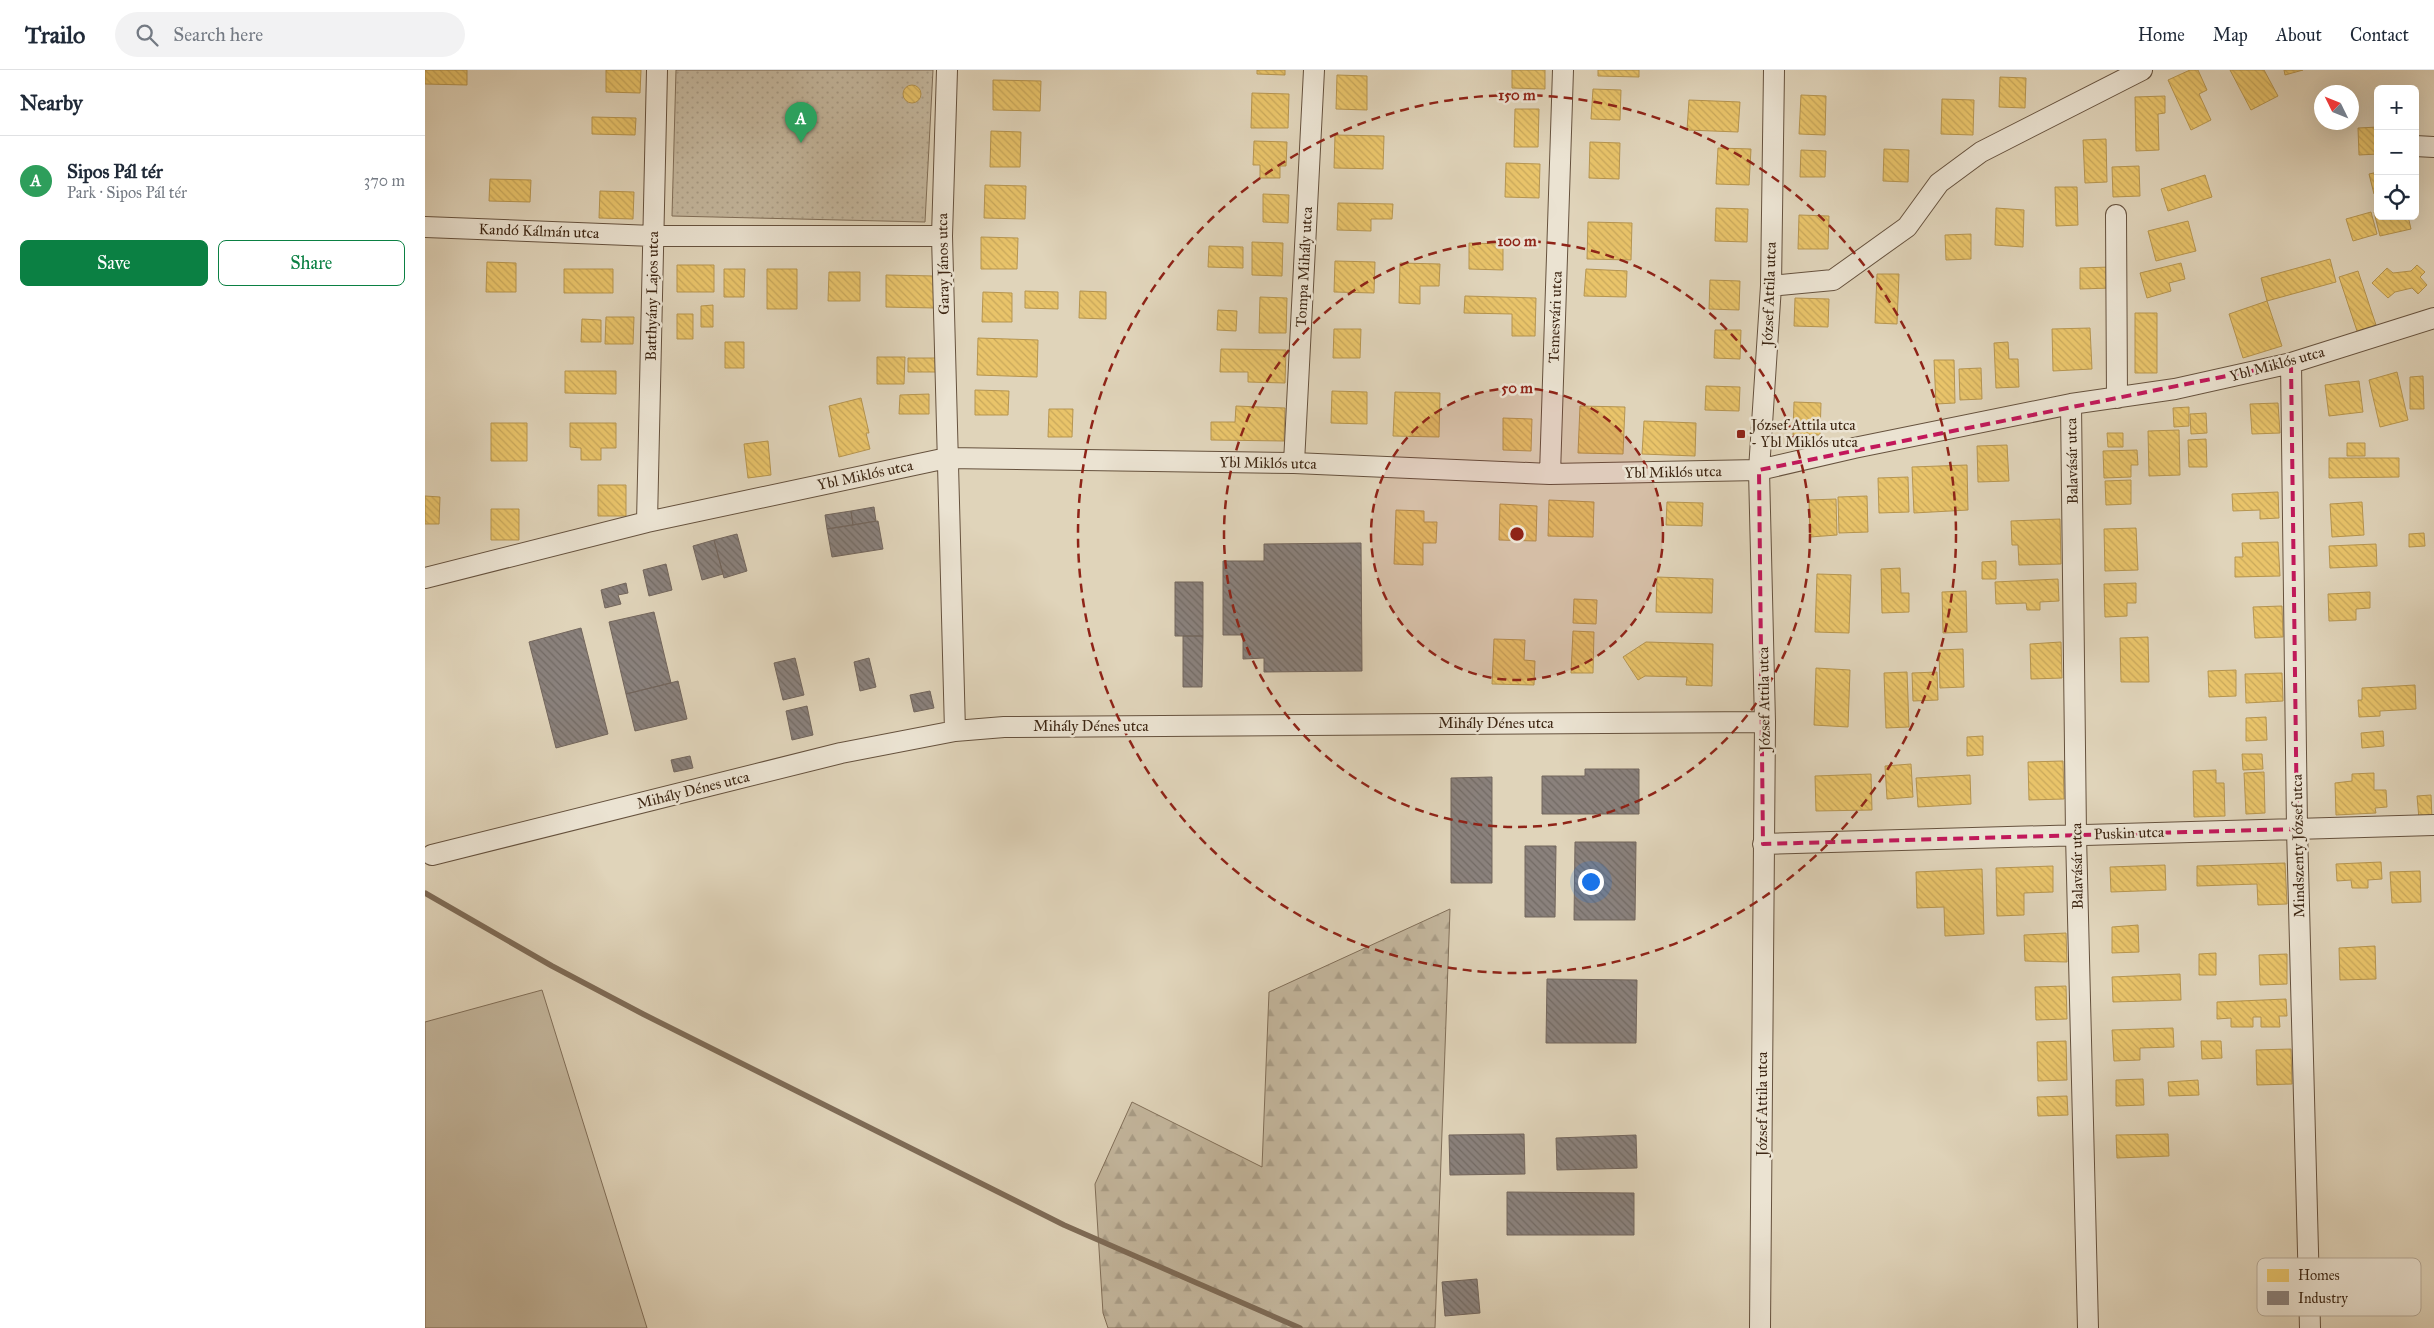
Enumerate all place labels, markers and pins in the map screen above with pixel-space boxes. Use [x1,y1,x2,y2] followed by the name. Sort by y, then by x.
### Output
[785,102,817,143] pin: A
[1749,416,1858,451] place label: József Attila utca - Ybl Miklós utca
[1735,428,1747,440] marker: József Attila utca - Ybl Miklós utca
[1508,525,1526,543] centre of rings

